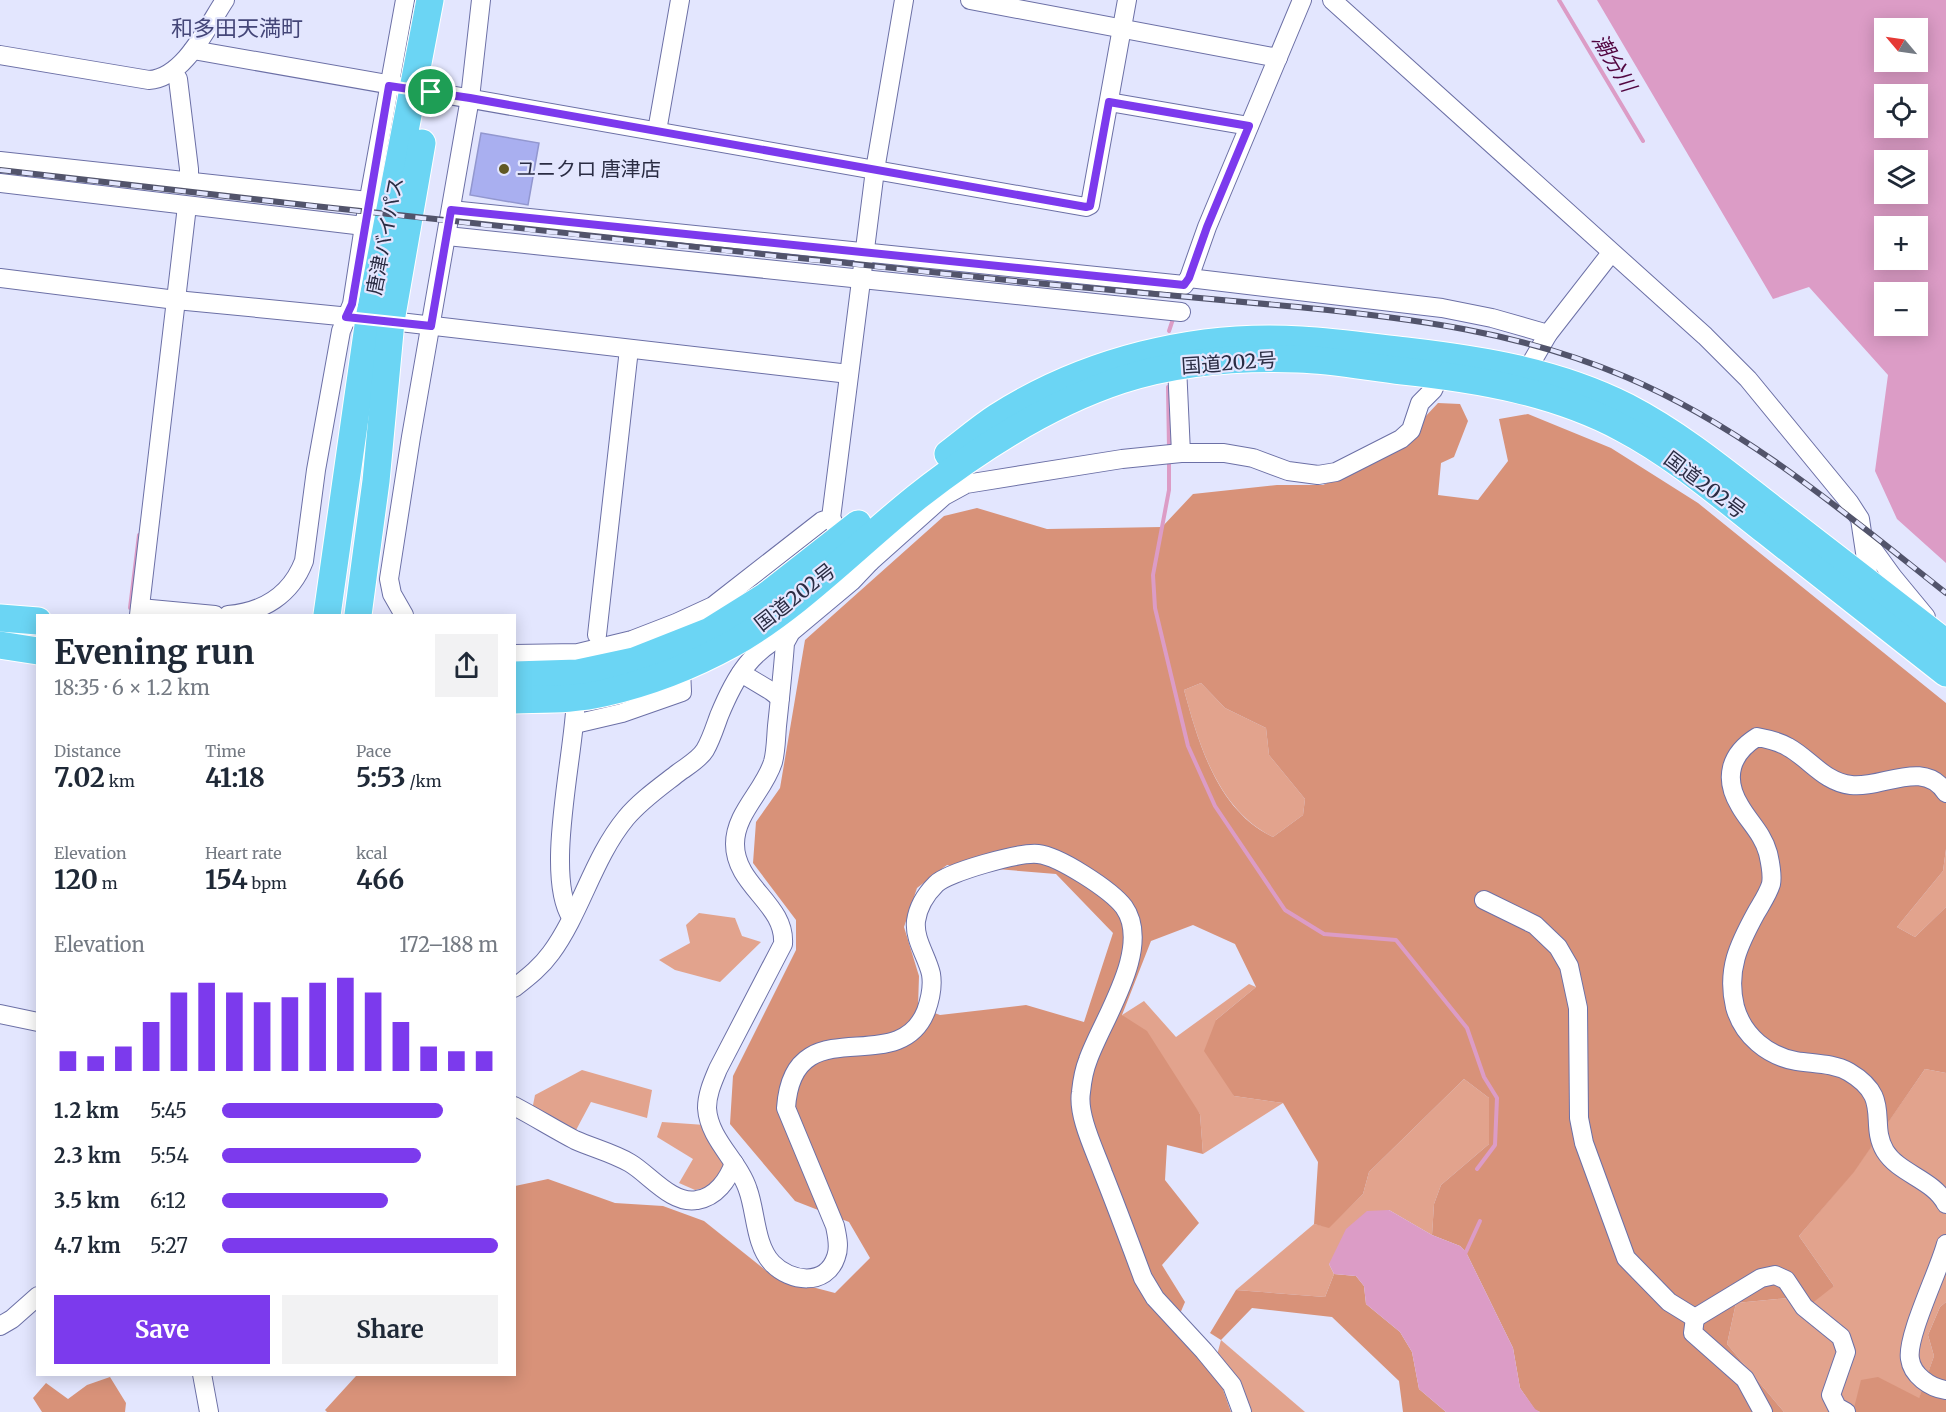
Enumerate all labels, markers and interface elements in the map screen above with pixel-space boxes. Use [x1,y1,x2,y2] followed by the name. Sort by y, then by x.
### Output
[171,14,303,42] district label: 和多田天満町
[1874,18,1928,72] north arrow
[1874,18,1928,336] map controls
[1587,29,1643,98] water label: 潮分川
[405,66,456,117] pin
[414,75,447,108] icon: arrive
[1874,84,1928,138] button: locate
[1874,150,1928,204] button: layers
[516,156,661,181] place label: ユニクロ 唐津店
[497,162,511,176] marker: ユニクロ 唐津店
[361,175,408,297] street label: 唐津バイパス
[1874,216,1928,270] button: +
[1874,282,1928,336] button: −
[1180,347,1278,378] street label: 国道202号
[1660,446,1751,523] street label: 国道202号
[749,557,840,636] street label: 国道202号
[54,632,254,673] text: Evening run
[435,634,498,697] button: share
[54,675,210,700] text: 18:35 · 6 × 1.2 km
[54,741,121,761] text: Distance
[205,741,246,761] text: Time
[356,741,391,761] text: Pace
[54,761,105,794] text: 7.02
[205,761,265,794] text: 41:18
[356,761,406,794] text: 5:53
[105,771,135,791] text: km
[406,771,442,791] text: /km
[54,843,127,863] text: Elevation
[205,843,282,863] text: Heart rate
[356,843,387,863] text: kcal
[54,863,98,896] text: 120
[205,863,248,896] text: 154
[356,863,404,896] text: 466
[98,873,118,893] text: m
[248,873,287,893] text: bpm
[54,932,145,957] text: Elevation
[399,932,498,957] text: 172–188 m
[54,1098,119,1123] text: 1.2 km
[150,1098,187,1123] text: 5:45
[54,1143,121,1168] text: 2.3 km
[150,1143,189,1168] text: 5:54
[54,1188,120,1213] text: 3.5 km
[150,1188,186,1213] text: 6:12
[54,1233,121,1258] text: 4.7 km
[150,1233,188,1258] text: 5:27
[54,1295,270,1364] button: Save
[282,1295,498,1364] button: Share

